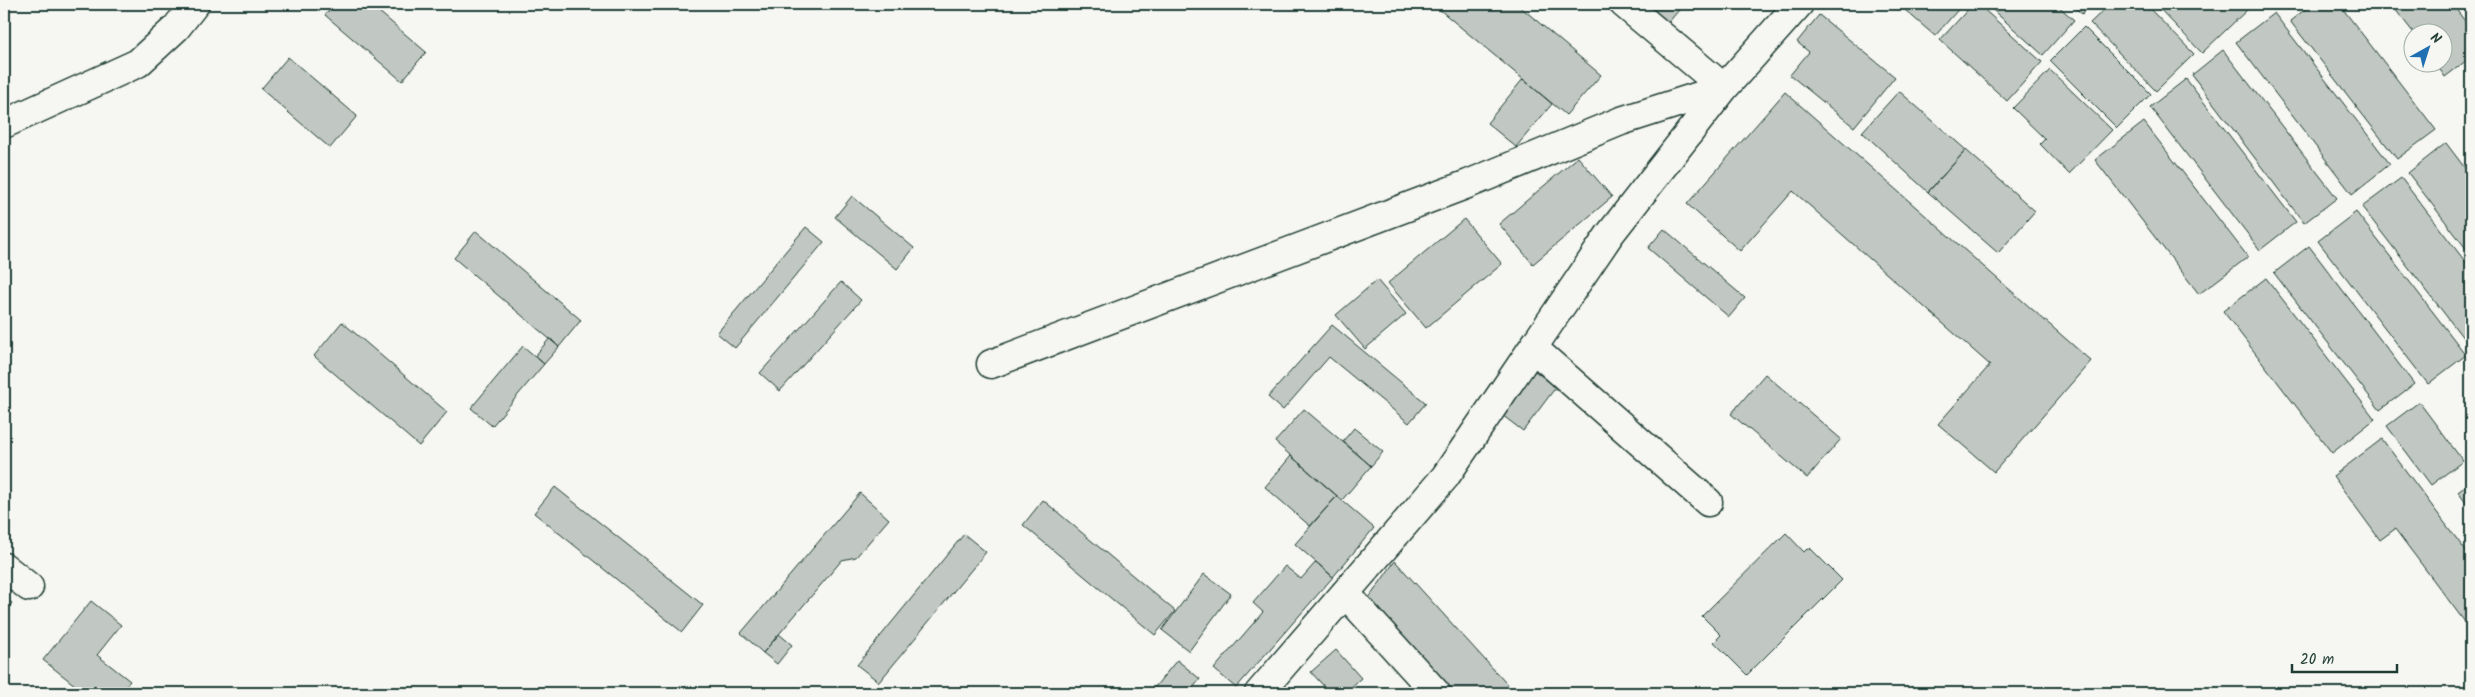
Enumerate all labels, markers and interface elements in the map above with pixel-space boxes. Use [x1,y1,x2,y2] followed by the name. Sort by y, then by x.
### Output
[2402,22,2452,72] north arrow
[2425,27,2446,50] text: N
[2292,642,2398,674] scale bar
[2300,648,2334,672] text: 20 m

